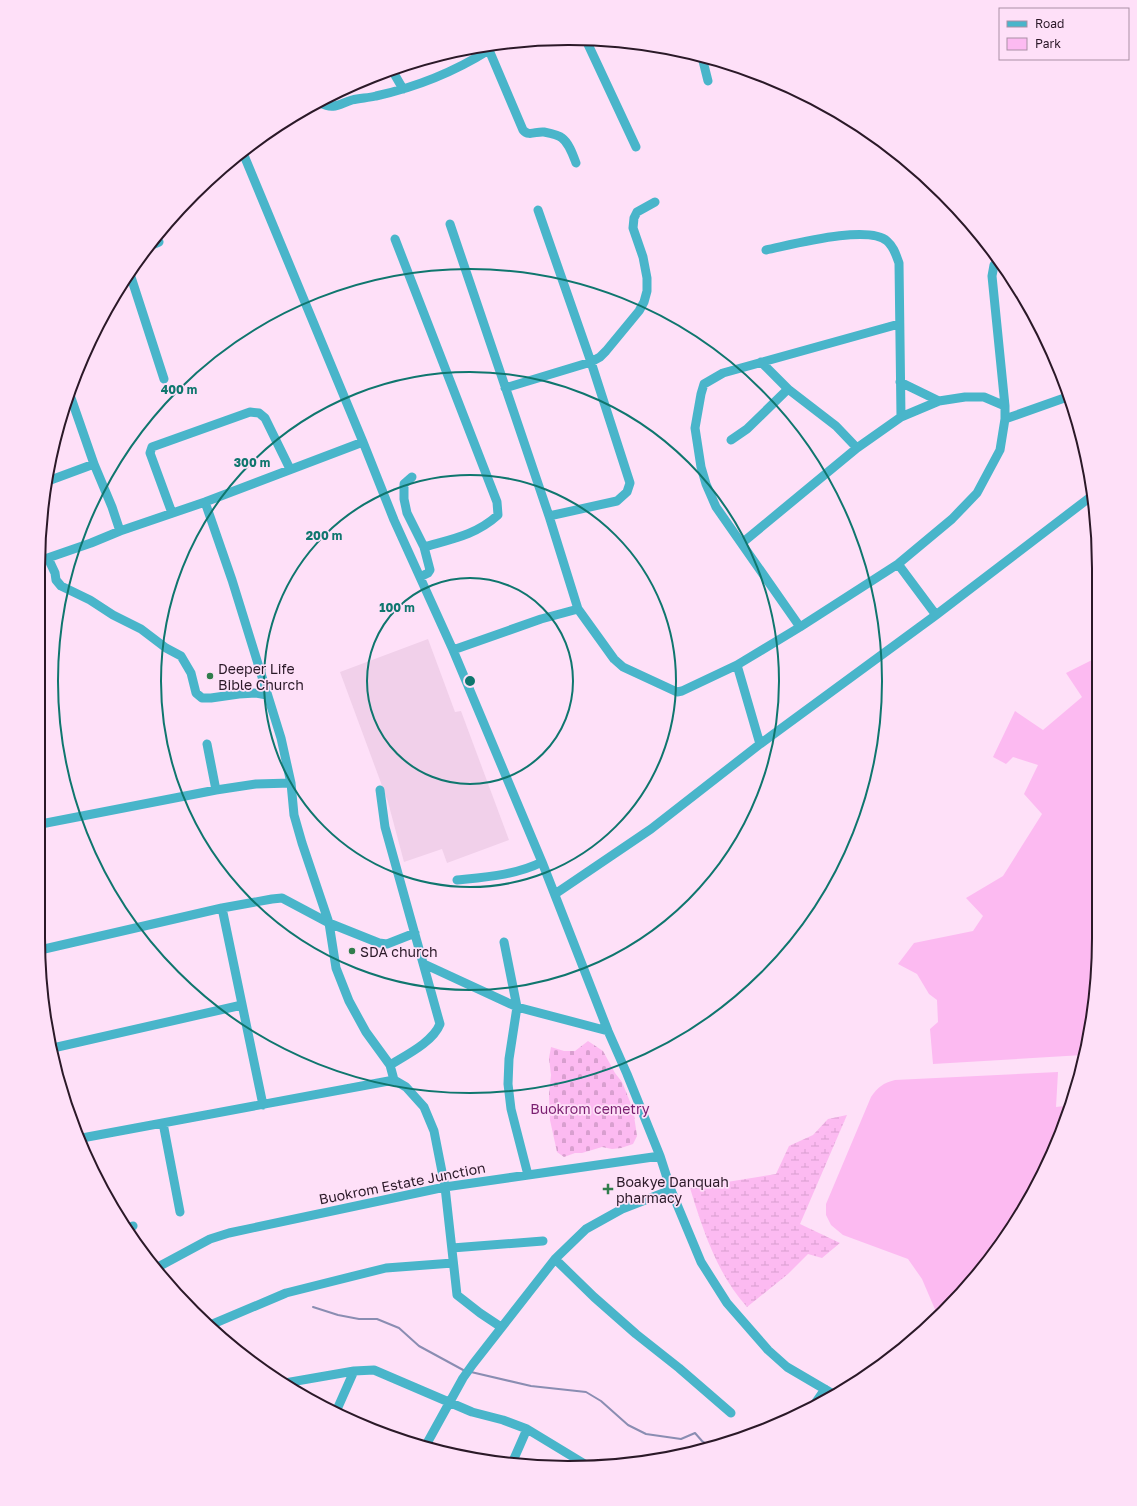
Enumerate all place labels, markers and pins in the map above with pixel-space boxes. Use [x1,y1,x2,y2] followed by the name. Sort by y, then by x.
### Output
[218,660,304,693] place label: Deeper Life Bible Church
[205,671,215,681] marker: Deeper Life Bible Church
[463,674,477,688] centre of rings
[360,943,438,960] place label: SDA church
[347,946,357,956] marker: SDA church
[616,1173,729,1206] place label: Boakye Danquah pharmacy
[603,1184,613,1194] marker: Boakye Danquah pharmacy

